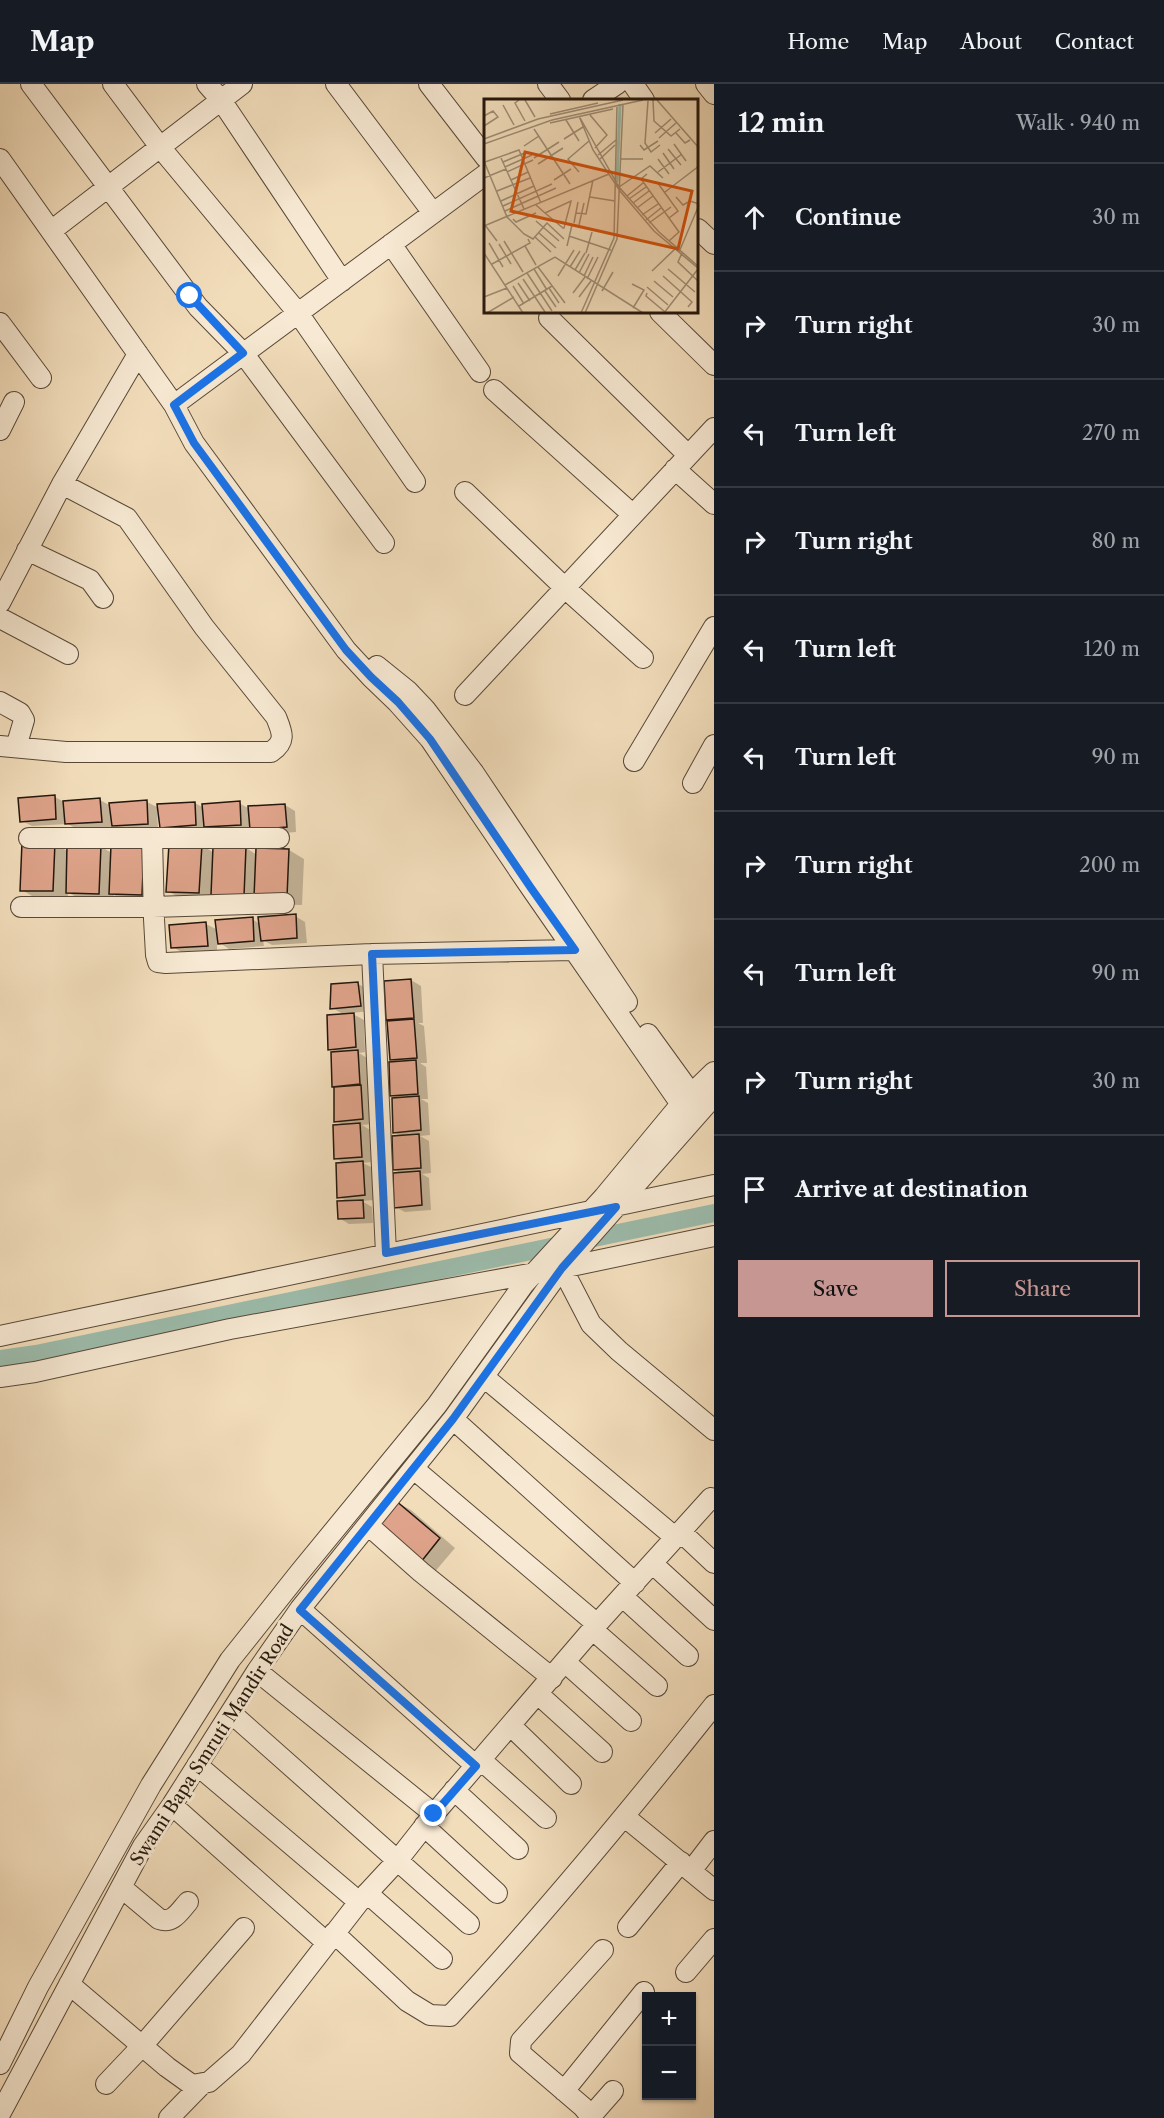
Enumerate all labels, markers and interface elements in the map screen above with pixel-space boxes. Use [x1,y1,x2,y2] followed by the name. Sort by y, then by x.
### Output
[30,24,94,58] text: Map
[788,29,849,54] text: Home
[882,29,927,54] text: Map
[960,29,1022,54] text: About
[1055,29,1134,54] text: Contact
[484,99,699,314] inset map
[738,107,825,139] text: 12 min
[1016,111,1140,135] text: Walk · 940 m
[738,201,771,234] icon: ahead
[795,204,901,231] text: Continue
[1092,205,1140,229] text: 30 m
[176,282,202,308] route start
[738,309,771,342] icon: right
[795,312,913,339] text: Turn right
[1092,313,1140,337] text: 30 m
[738,417,771,450] icon: left
[795,420,896,447] text: Turn left
[1082,421,1140,445] text: 270 m
[738,525,771,558] icon: right
[795,528,913,555] text: Turn right
[1092,529,1140,553] text: 80 m
[738,633,771,666] icon: left
[795,636,896,663] text: Turn left
[1083,637,1140,661] text: 120 m
[738,741,771,774] icon: left
[795,744,896,771] text: Turn left
[1092,745,1140,769] text: 90 m
[738,849,771,882] icon: right
[795,852,913,879] text: Turn right
[1079,853,1140,877] text: 200 m
[738,957,771,990] icon: left
[795,960,896,987] text: Turn left
[1092,961,1140,985] text: 90 m
[738,1065,771,1098] icon: right
[795,1068,913,1095] text: Turn right
[1092,1069,1140,1093] text: 30 m
[738,1173,771,1206] icon: arrive
[795,1176,1028,1203] text: Arrive at destination
[738,1260,933,1317] button: Save
[945,1260,1140,1317] button: Share
[126,1620,298,1870] street label: Swami Bapa Smruti Mandir Road
[420,1800,446,1826] route end
[642,1992,696,2100] map controls
[642,1992,696,2046] button: +
[642,2046,696,2100] button: −

